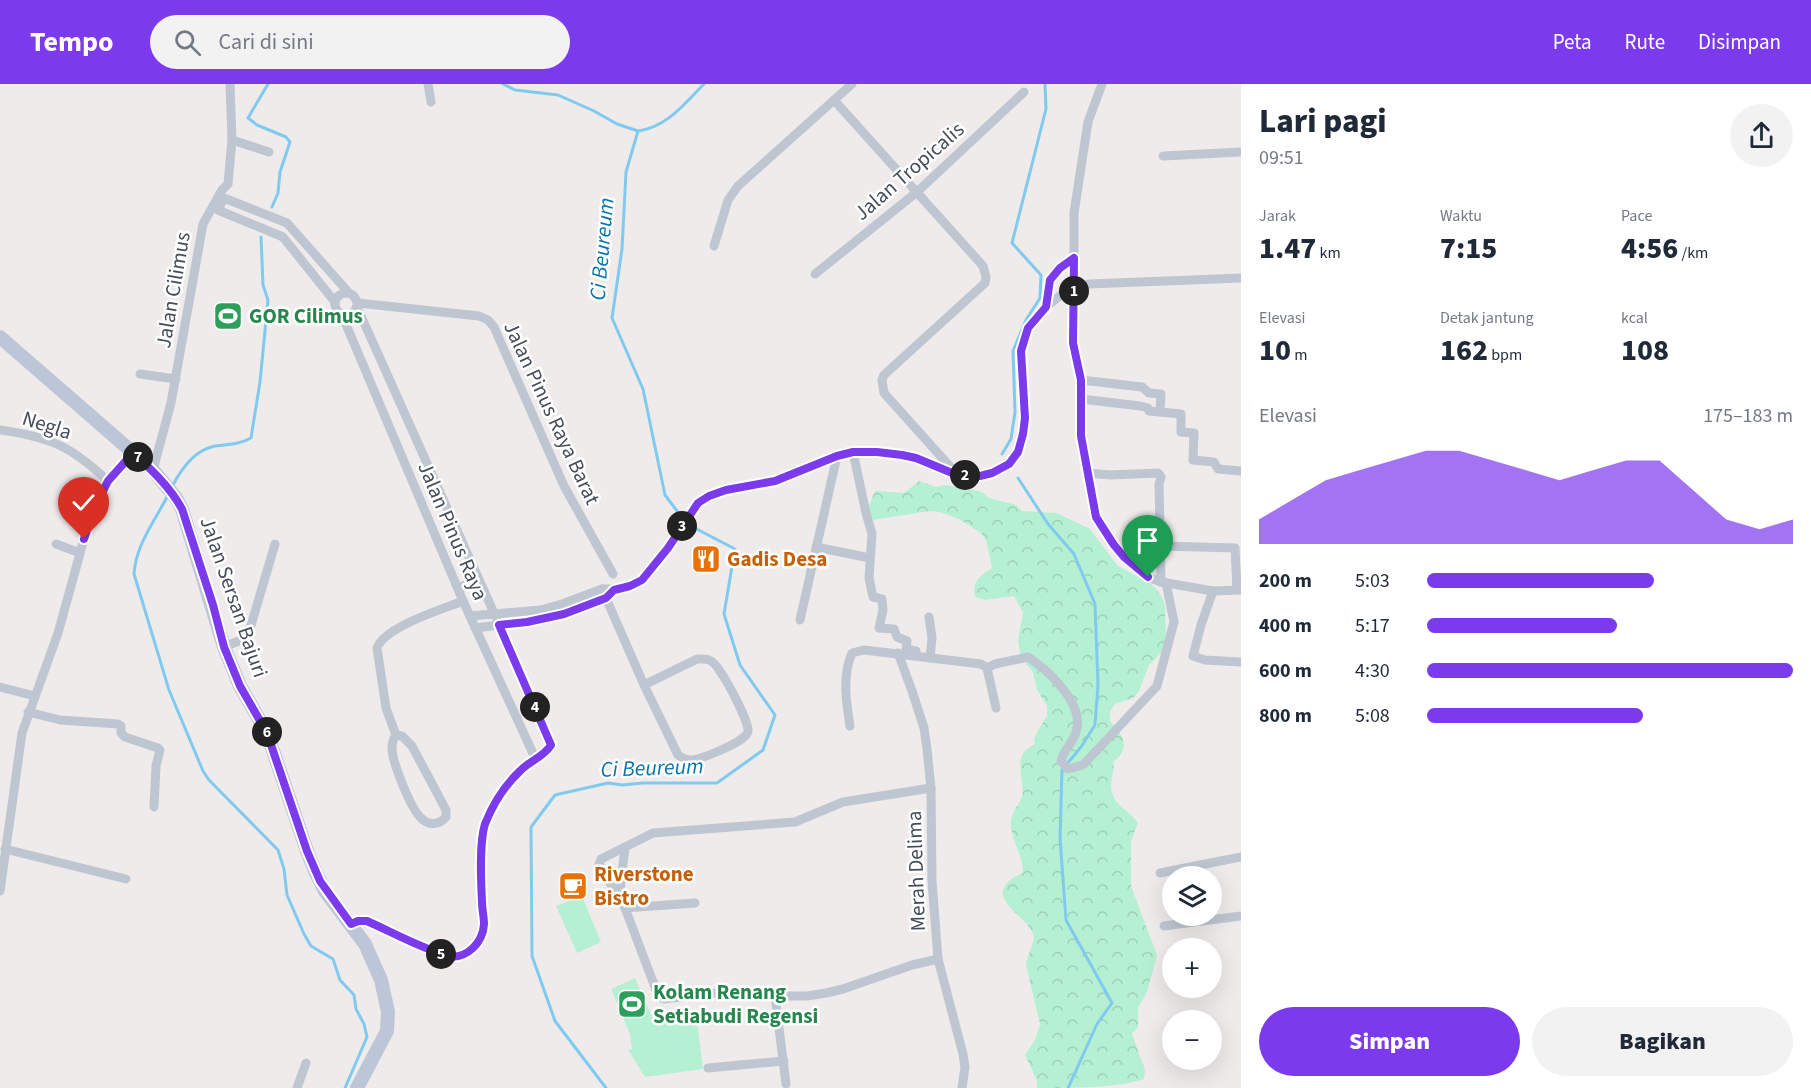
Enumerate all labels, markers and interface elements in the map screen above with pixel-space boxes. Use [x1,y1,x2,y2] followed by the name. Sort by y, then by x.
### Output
[150,15,570,69] search box
[30,22,114,62] text: Tempo
[171,26,204,59] icon: search
[219,26,314,58] text: Cari di sini
[1553,27,1591,57] text: Peta
[1624,27,1665,57] text: Rute
[1698,27,1781,57] text: Disimpan
[1259,98,1387,145] text: Lari pagi
[1730,104,1793,167] button: share
[847,115,971,227] street label: Jalan Tropicalis
[1259,144,1304,172] text: 09:51
[582,196,622,302] water label: Ci Beureum
[1259,205,1296,227] text: Jarak
[1440,205,1482,227] text: Waktu
[1621,205,1652,227] text: Pace
[1259,227,1316,270] text: 1.47
[1440,227,1497,270] text: 7:15
[1621,227,1678,270] text: 4:56
[148,229,198,351] street label: Jalan Cilimus
[1316,242,1341,264] text: km
[1678,242,1708,264] text: /km
[1059,276,1089,306] pin: 1
[1070,280,1078,302] text: 1
[212,300,244,332] sports icon: GOR Cilimus
[249,301,363,331] place label: GOR Cilimus
[1259,307,1305,329] text: Elevasi
[1440,307,1534,329] text: Detak jantung
[1621,307,1648,329] text: kcal
[496,316,608,510] street label: Jalan Pinus Raya Barat
[1259,329,1291,372] text: 10
[1440,329,1488,372] text: 162
[1621,329,1669,372] text: 108
[1291,344,1308,366] text: m
[1488,344,1522,366] text: bpm
[1259,402,1317,430] text: Elevasi
[1703,402,1793,430] text: 175–183 m
[18,403,76,447] street label: Negla
[123,442,153,472] pin: 7
[134,446,142,468] text: 7
[410,457,496,605] street label: Jalan Pinus Raya
[950,460,980,490] pin: 2
[961,464,969,486] text: 2
[58,477,109,539] pin
[67,486,100,519] icon: check
[667,511,697,541] pin: 3
[192,513,276,681] street label: Jalan Sersan Bajuri
[678,515,686,537] text: 3
[1122,515,1173,577] pin
[1131,524,1164,557] icon: arrive
[690,543,722,575] restaurant icon: Gadis Desa
[727,544,827,574] place label: Gadis Desa
[1259,567,1312,595] text: 200 m
[1355,567,1390,595] text: 5:03
[1259,612,1312,640] text: 400 m
[1355,612,1390,640] text: 5:17
[1259,657,1312,685] text: 600 m
[1355,657,1390,685] text: 4:30
[520,692,550,722] pin: 4
[531,696,539,718] text: 4
[1259,702,1312,730] text: 800 m
[1355,702,1390,730] text: 5:08
[252,717,282,747] pin: 6
[263,721,271,743] text: 6
[600,750,704,786] water label: Ci Beureum
[899,810,933,932] street label: Merah Delima
[594,859,694,913] place label: Riverstone Bistro
[1162,866,1222,1070] map controls
[1162,866,1222,926] button: layers
[557,870,589,902] cafe icon: Riverstone Bistro
[1162,938,1222,998] button: +
[426,939,456,969] pin: 5
[437,943,445,965] text: 5
[653,977,818,1031] place label: Kolam Renang Setiabudi Regensi
[616,988,648,1020] sports icon: Kolam Renang Setiabudi Regensi
[1259,1007,1520,1076] button: Simpan
[1532,1007,1793,1076] button: Bagikan
[1162,1010,1222,1070] button: −

